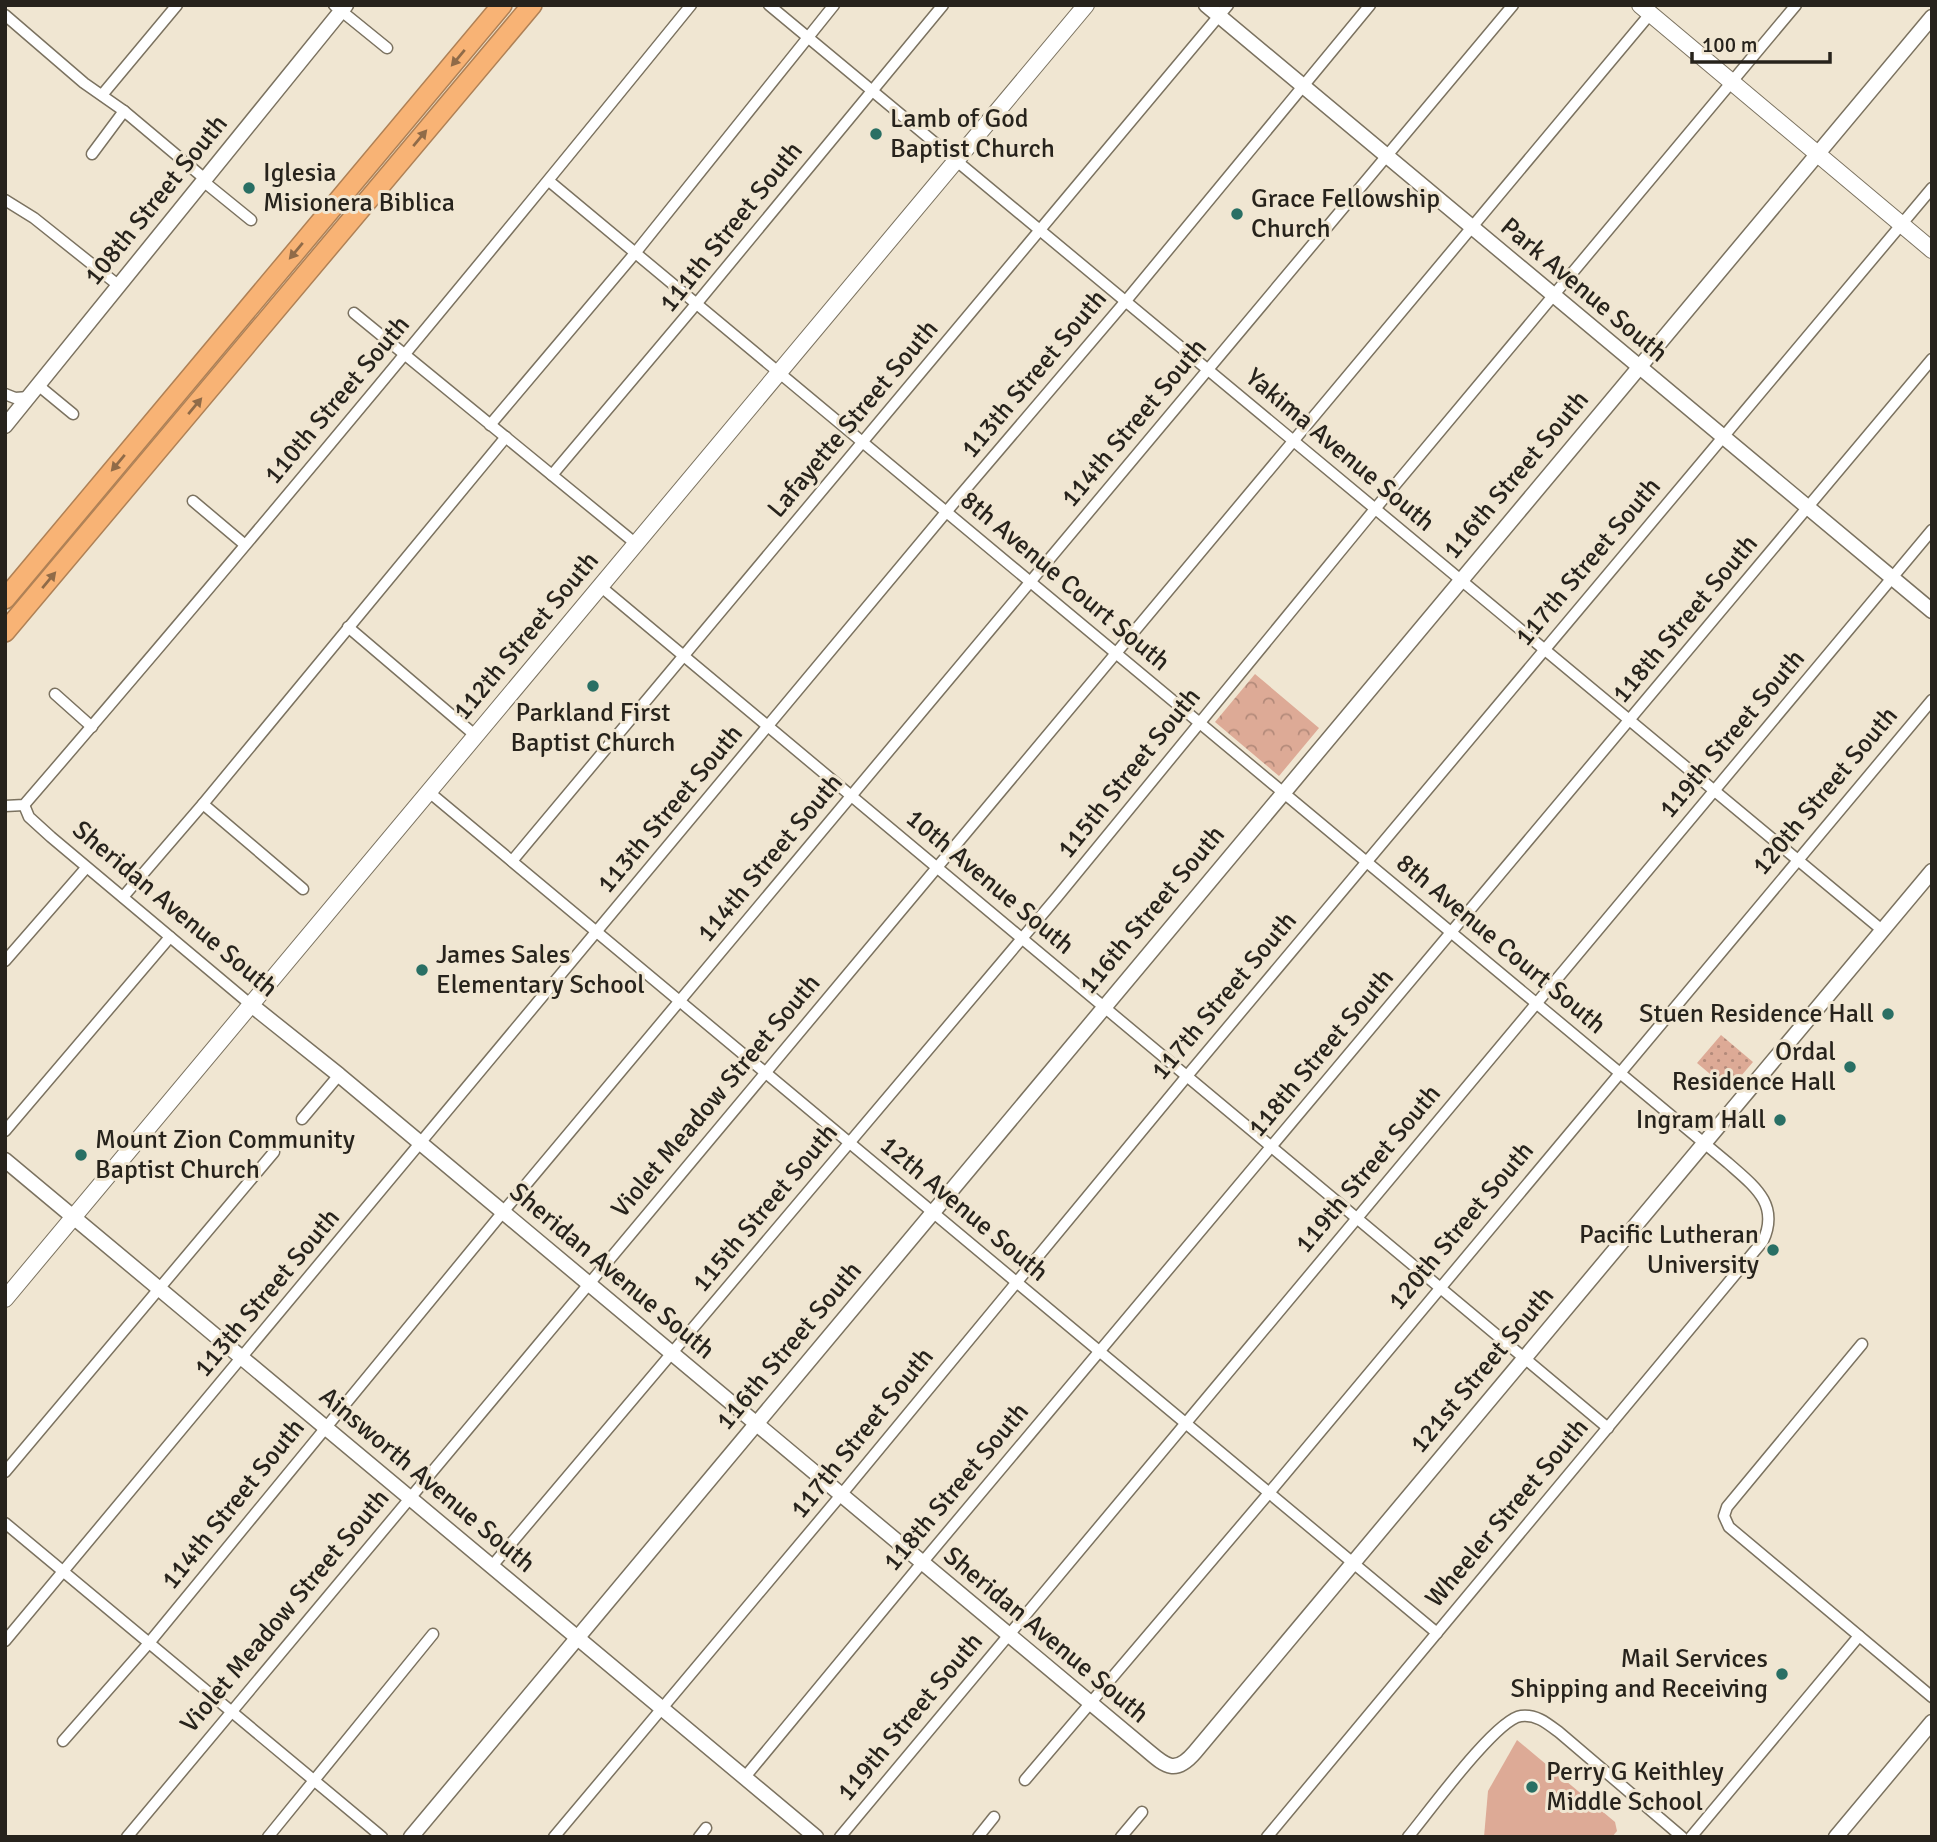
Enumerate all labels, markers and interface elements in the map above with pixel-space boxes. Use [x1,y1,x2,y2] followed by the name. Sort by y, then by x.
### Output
[1692,21,1830,65] scale bar
[1702,32,1757,58] text: 100 m
[451,49,466,66] one-way arrow
[890,103,1055,165] place label: Lamb of God Baptist Church
[77,108,235,292] street label: 108th Street South
[868,126,884,142] marker: Lamb of God Baptist Church
[413,129,428,147] one-way arrow
[652,135,810,319] street label: 111th Street South
[263,157,455,219] place label: Iglesia Misionera Biblica
[241,180,257,196] marker: Iglesia Misionera Biblica
[1251,183,1440,245] place label: Grace Fellowship Church
[1229,206,1245,222] marker: Grace Fellowship Church
[1494,211,1674,369] street label: Park Avenue South
[289,242,304,259] one-way arrow
[954,283,1114,465] street label: 113th Street South
[257,309,417,491] street label: 110th Street South
[761,314,945,524] street label: Lafayette Street South
[1054,332,1214,514] street label: 114th Street South
[1239,362,1441,538] street label: Yakima Avenue South
[1436,384,1596,566] street label: 116th Street South
[187,397,202,414] one-way arrow
[111,453,126,471] one-way arrow
[1508,471,1668,653] street label: 117th Street South
[954,484,1176,678] street label: 8th Avenue Court South
[1605,528,1765,710] street label: 118th Street South
[446,545,606,727] street label: 112th Street South
[41,572,56,589] one-way arrow
[1652,643,1812,825] street label: 119th Street South
[585,678,601,694] marker: Parkland First Baptist Church
[1050,681,1208,865] street label: 115th Street South
[511,697,675,759] place label: Parkland First Baptist Church
[1745,700,1905,882] street label: 120th Street South
[590,718,750,900] street label: 113th Street South
[690,767,850,949] street label: 114th Street South
[899,802,1081,962] street label: 10th Avenue South
[66,814,284,1004] street label: Sheridan Avenue South
[1072,819,1232,1001] street label: 116th Street South
[1390,847,1612,1041] street label: 8th Avenue Court South
[1144,905,1304,1087] street label: 117th Street South
[436,939,645,1001] place label: James Sales Elementary School
[414,962,430,978] marker: James Sales Elementary School
[1241,962,1401,1144] street label: 118th Street South
[605,968,827,1224] street label: Violet Meadow Street South
[1639,998,1874,1030] place label: Stuen Residence Hall
[1880,1006,1896,1022] marker: Stuen Residence Hall
[1672,1036,1836,1098] place label: Ordal Residence Hall
[1842,1059,1858,1075] marker: Ordal Residence Hall
[1288,1078,1448,1260] street label: 119th Street South
[1636,1104,1766,1136] place label: Ingram Hall
[1772,1112,1788,1128] marker: Ingram Hall
[685,1117,845,1299] street label: 115th Street South
[95,1124,355,1186] place label: Mount Zion Community Baptist Church
[873,1129,1055,1289] street label: 12th Avenue South
[1381,1135,1541,1317] street label: 120th Street South
[73,1147,89,1163] marker: Mount Zion Community Baptist Church
[503,1176,721,1366] street label: Sheridan Avenue South
[187,1202,347,1384] street label: 113th Street South
[1579,1219,1759,1281] place label: Pacific Lutheran University
[1765,1242,1781,1258] marker: Pacific Lutheran University
[709,1255,869,1437] street label: 116th Street South
[1403,1280,1561,1460] street label: 121st Street South
[783,1341,941,1525] street label: 117th Street South
[313,1380,541,1580] street label: Ainsworth Avenue South
[876,1396,1036,1578] street label: 118th Street South
[154,1412,312,1596] street label: 114th Street South
[1419,1412,1595,1614] street label: Wheeler Street South
[174,1483,396,1739] street label: Violet Meadow Street South
[937,1540,1155,1730] street label: Sheridan Avenue South
[830,1626,990,1808] street label: 119th Street South
[1511,1643,1768,1705] place label: Mail Services Shipping and Receiving
[1774,1666,1790,1682] marker: Mail Services Shipping and Receiving
[1546,1756,1724,1818] place label: Perry G Keithley Middle School
[1524,1779,1540,1795] marker: Perry G Keithley Middle School

